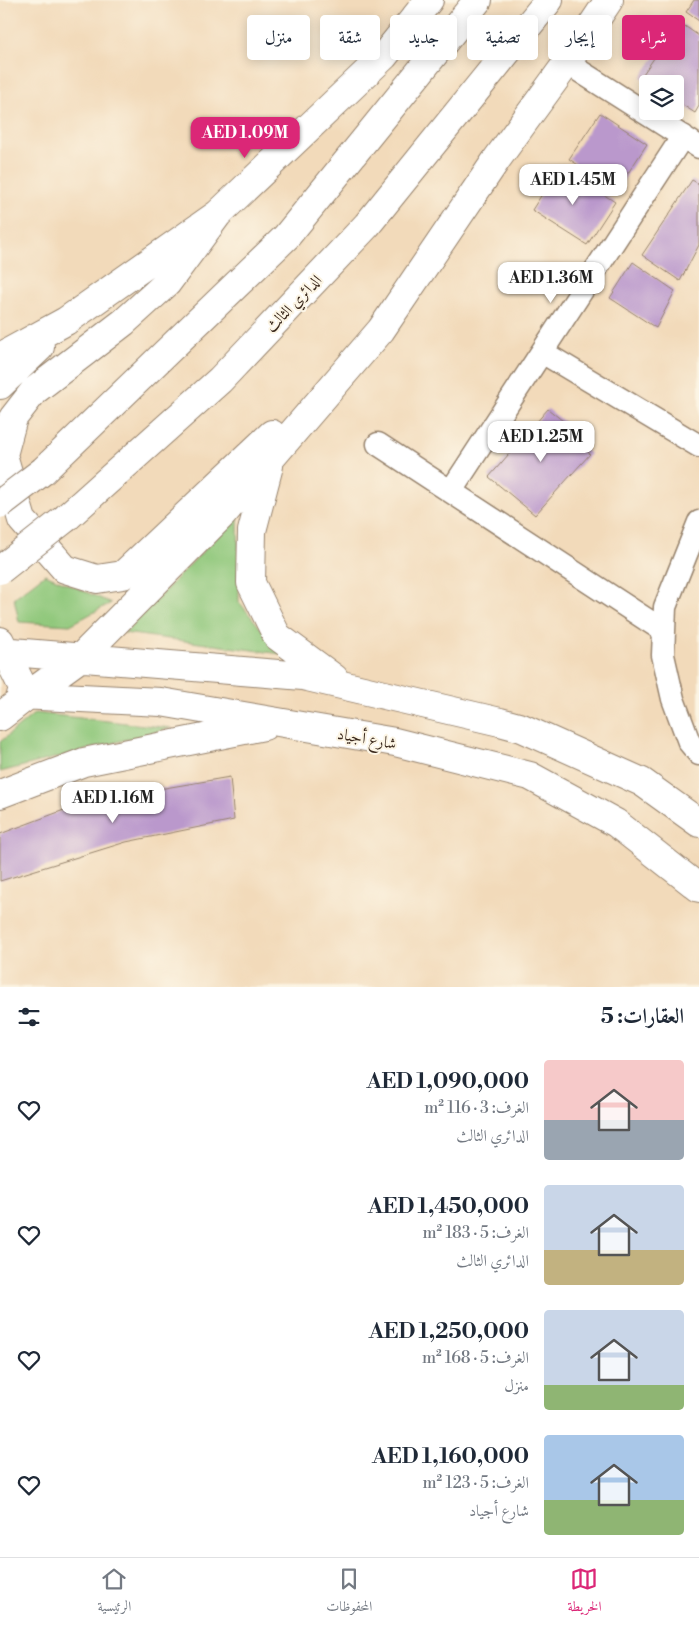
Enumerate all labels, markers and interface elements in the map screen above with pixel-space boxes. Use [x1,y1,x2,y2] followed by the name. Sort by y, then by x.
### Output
[247,15,310,60] chip: منزل
[320,15,380,60] chip: شقة
[390,15,457,60] chip: جديد
[467,15,538,60] chip: تصفية
[548,15,612,60] chip: إيجار
[622,15,685,60] chip: شراء
[639,75,684,120] map controls
[639,75,684,120] button: layers
[188,116,302,159] pin: AED 1.09M
[202,123,288,143] text: AED 1.09M
[516,164,630,206] pin: AED 1.45M
[530,170,616,190] text: AED 1.45M
[494,262,608,304] pin: AED 1.36M
[509,268,593,288] text: AED 1.36M
[261,271,328,338] street label: الدائري الثالث
[484,420,598,463] pin: AED 1.25M
[499,427,583,447] text: AED 1.25M
[335,722,398,757] street label: شارع أجياد
[56,782,170,824] pin: AED 1.16M
[72,788,154,808] text: AED 1.16M
[15,1003,43,1031] icon: filters
[601,1004,684,1030] text: العقارات: 5
[366,1069,529,1095] text: AED 1,090,000
[584,1080,644,1140] icon: home
[15,1096,43,1124] icon: heart
[424,1098,529,1118] text: الغرف: 3 · 116 m²
[456,1126,529,1146] text: الدائري الثالث
[368,1194,529,1220] text: AED 1,450,000
[584,1205,644,1265] icon: home
[15,1221,43,1249] icon: heart
[423,1223,529,1243] text: الغرف: 5 · 183 m²
[456,1251,529,1271] text: الدائري الثالث
[369,1319,529,1345] text: AED 1,250,000
[584,1330,644,1390] icon: home
[15,1346,43,1374] icon: heart
[422,1348,529,1368] text: الغرف: 5 · 168 m²
[504,1376,529,1396] text: منزل
[372,1444,529,1470] text: AED 1,160,000
[584,1455,644,1515] icon: home
[15,1471,43,1499] icon: heart
[423,1473,529,1493] text: الغرف: 5 · 123 m²
[469,1501,529,1521] text: شارع أجياد
[98,1565,131,1620] tab: الرئيسية
[326,1565,372,1620] tab: المحفوظات
[567,1565,601,1620] tab: الخريطة

